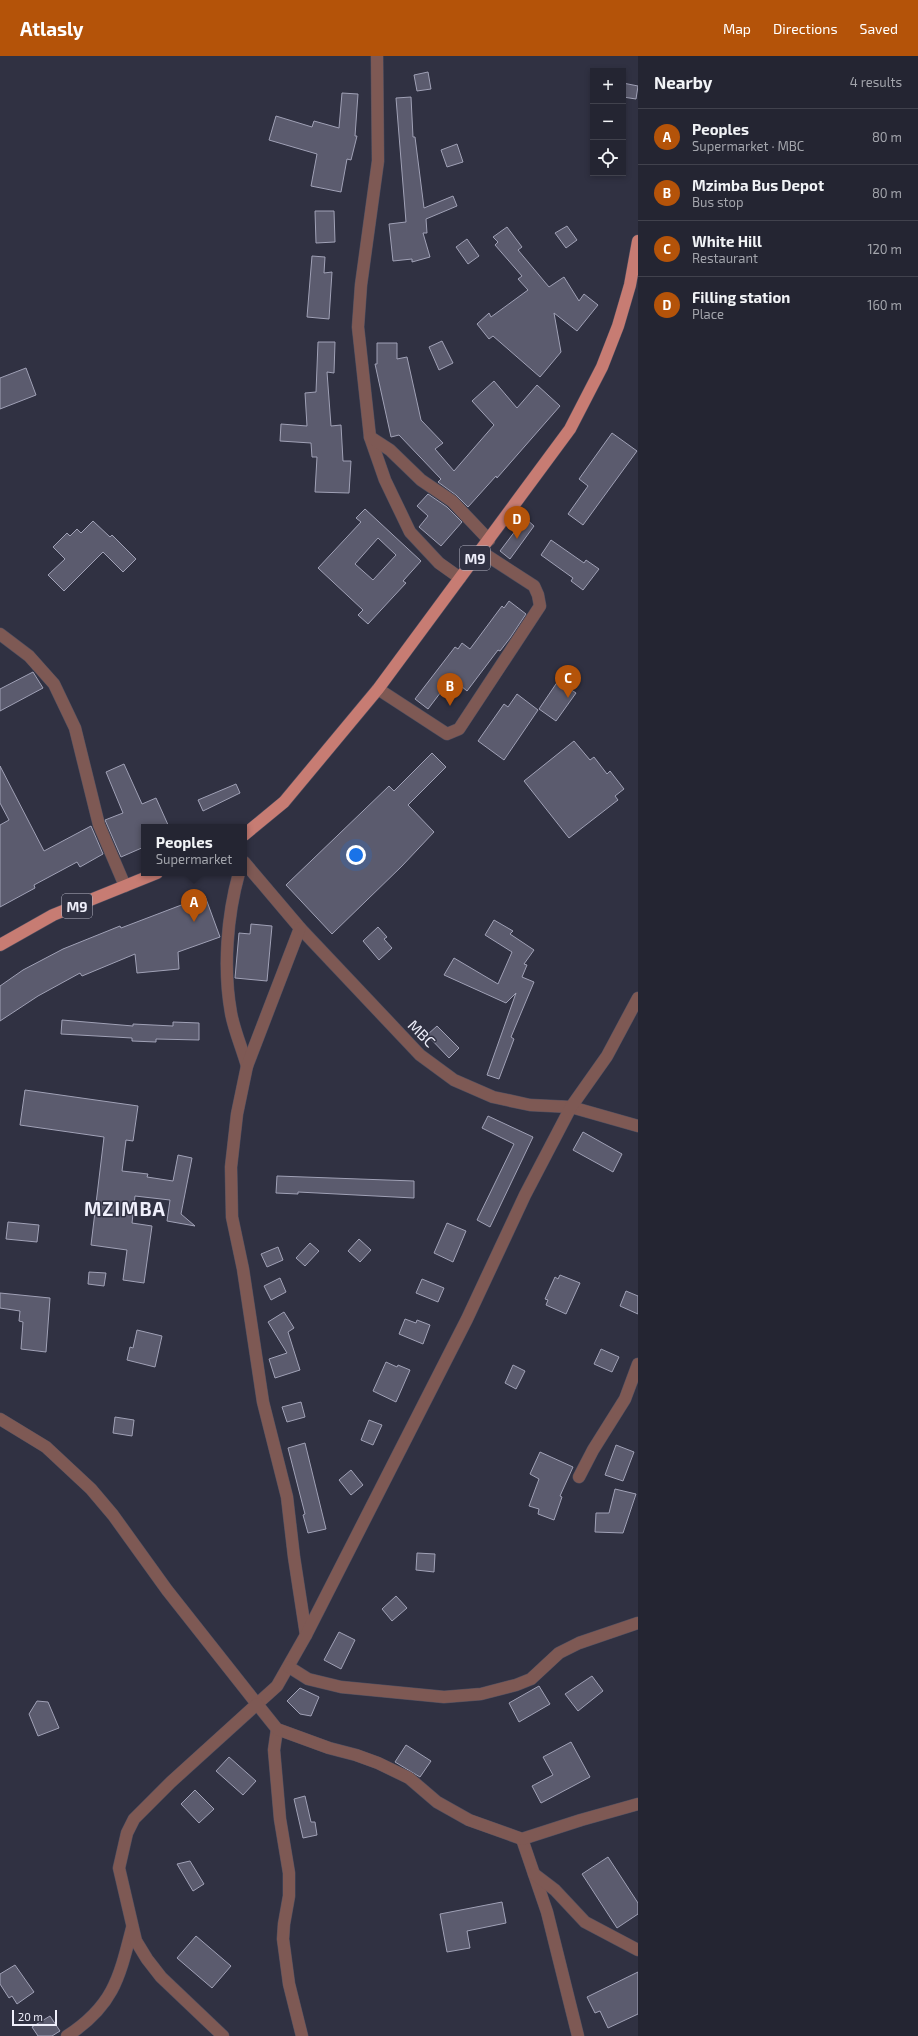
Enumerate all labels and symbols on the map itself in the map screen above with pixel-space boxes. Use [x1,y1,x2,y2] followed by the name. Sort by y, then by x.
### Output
[504,506,530,539] pin: D
[460,546,490,570] road number: M9
[555,665,581,698] pin: C
[437,673,463,706] pin: B
[346,845,366,865] your location
[181,889,207,922] pin: A
[62,894,92,918] road number: M9
[405,1016,440,1051] street label: MBC
[84,1197,166,1220] district label: MZIMBA
[12,2008,57,2027] scale bar

